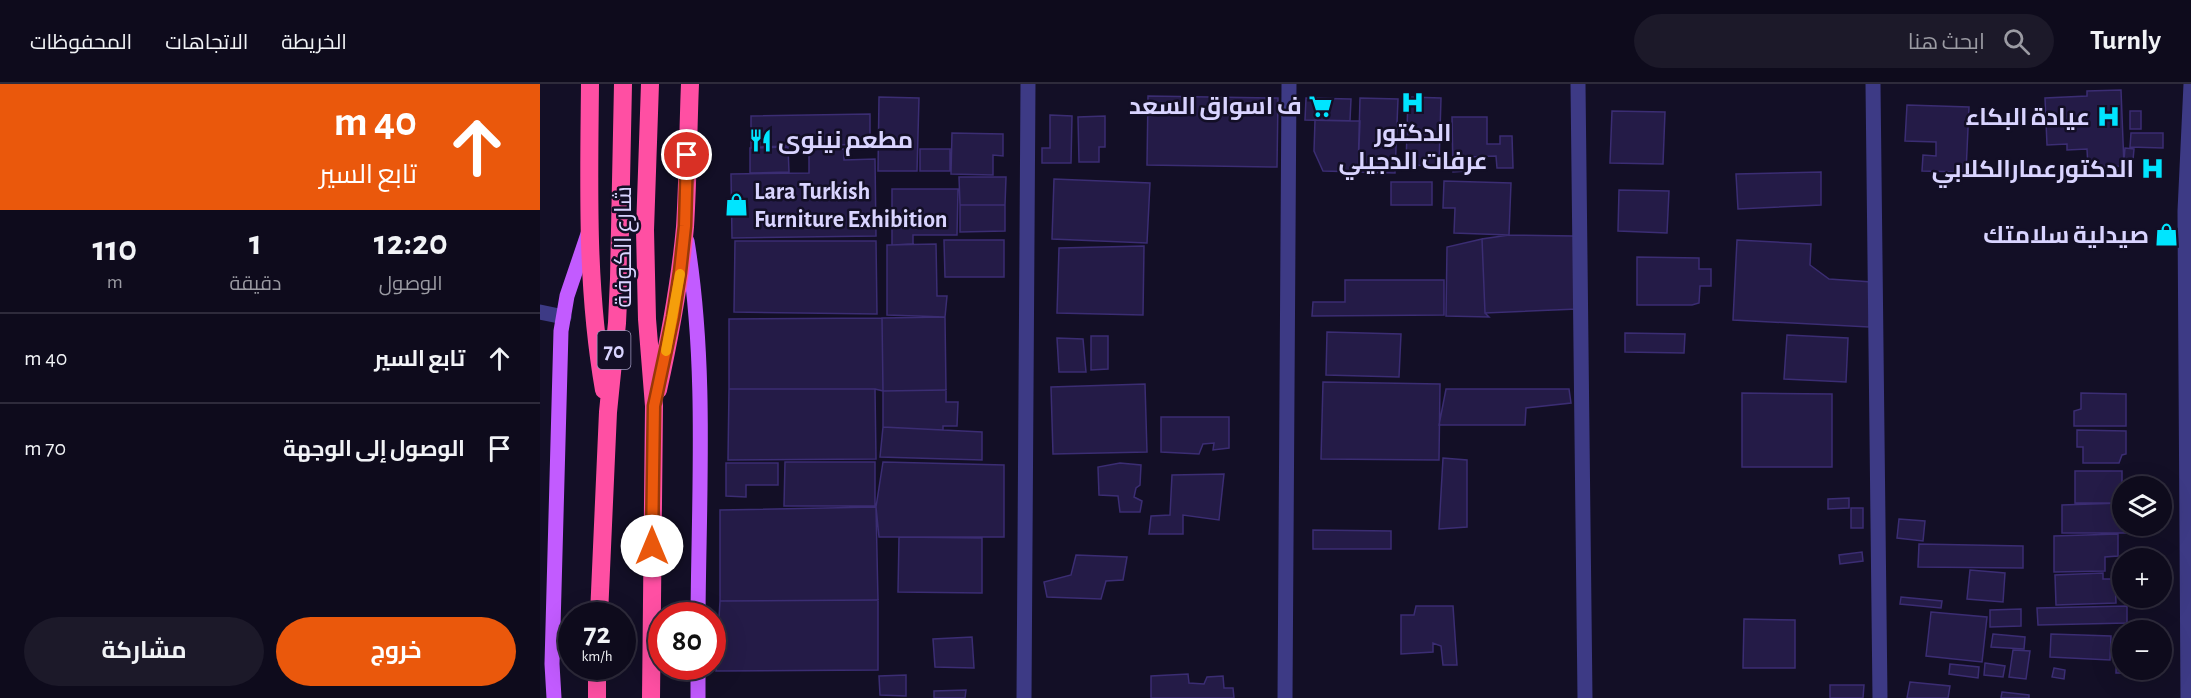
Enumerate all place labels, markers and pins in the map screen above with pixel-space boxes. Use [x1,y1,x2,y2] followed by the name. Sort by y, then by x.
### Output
[1400,90,1426,116] hospital icon: الدكتور عرفات الدجيلي
[1307,93,1333,119] supermarket icon: ف اسواق السعد
[1129,95,1302,120] place label: ف اسواق السعد
[2095,104,2121,130] hospital icon: عيادة البكاء
[1965,106,2090,130] place label: عيادة البكاء
[1338,122,1488,180] place label: الدكتور عرفات الدجيلي
[747,127,773,153] restaurant icon: مطعم نينوى
[661,129,712,180] pin
[778,129,913,156] place label: مطعم نينوى
[2139,156,2165,182] hospital icon: الدكتورعمارالكلابي
[1932,158,2134,188] place label: الدكتورعمارالكلابي
[754,180,948,232] place label: Lara Turkish Furniture Exhibition
[723,192,749,218] shop icon: Lara Turkish Furniture Exhibition
[2154,222,2180,248] shop icon: صيدلية سلامتك
[1983,224,2149,248] place label: صيدلية سلامتك

